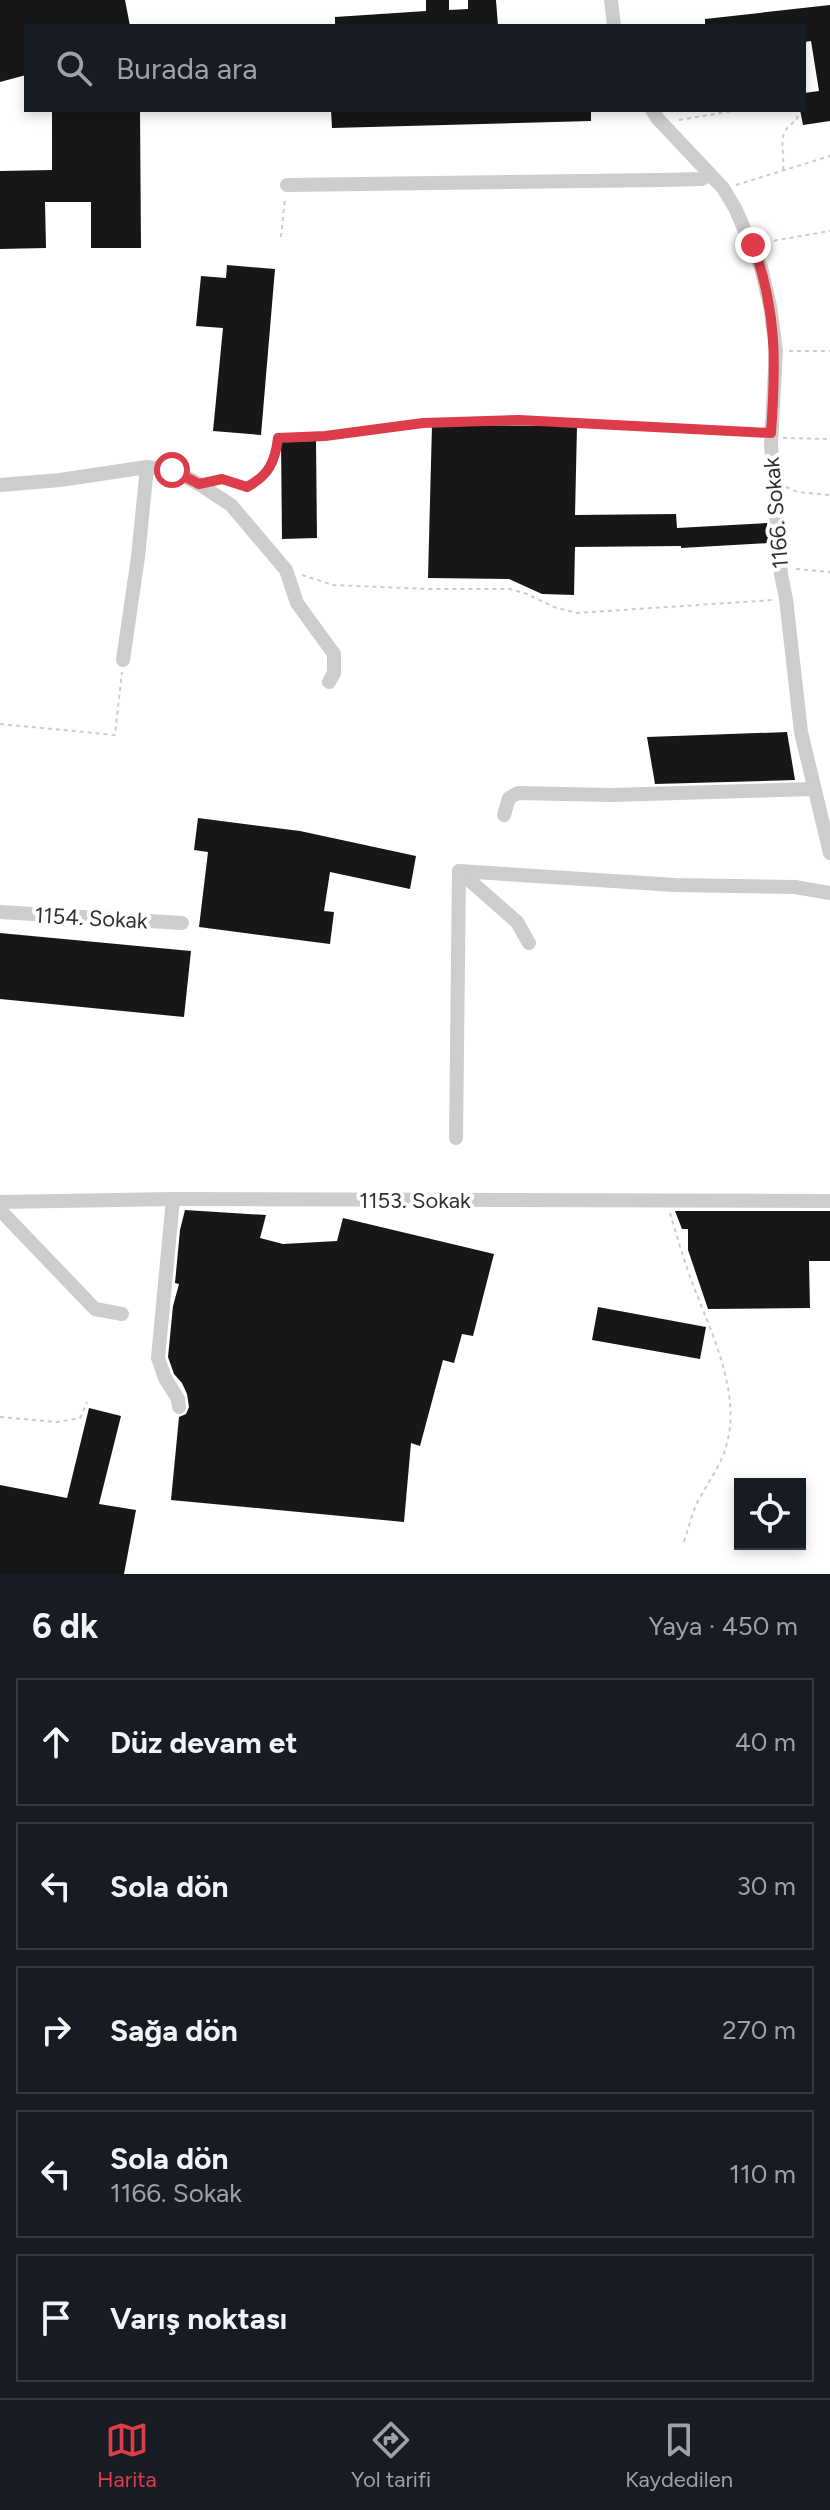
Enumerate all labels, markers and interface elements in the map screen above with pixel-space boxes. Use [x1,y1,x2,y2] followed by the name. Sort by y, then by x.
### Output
[24,24,806,112] search box
[52,46,96,90] icon: search
[116,50,258,87] text: Burada ara
[735,227,771,263] route end
[154,452,190,488] route start
[758,456,794,570] street label: 1166. Sokak
[34,902,148,934] street label: 1154. Sokak
[359,1187,471,1214] street label: 1153. Sokak
[734,1478,806,1550] map controls
[734,1478,806,1550] button: locate
[32,1606,98,1647] text: 6 dk
[648,1610,798,1642] text: Yaya · 450 m
[34,1720,78,1764] icon: ahead
[110,1724,297,1761] text: Düz devam et
[735,1726,796,1758] text: 40 m
[34,1864,78,1908] icon: left
[110,1868,228,1905] text: Sola dön
[737,1870,796,1902] text: 30 m
[34,2008,78,2052] icon: right
[110,2012,238,2049] text: Sağa dön
[722,2014,796,2046] text: 270 m
[110,2140,228,2177] text: Sola dön
[34,2152,78,2196] icon: left
[729,2158,796,2190] text: 110 m
[110,2177,242,2209] text: 1166. Sokak
[34,2296,78,2340] icon: arrive
[110,2300,287,2337] text: Varış noktası
[97,2418,157,2493] tab: Harita
[351,2418,431,2493] tab: Yol tarifi
[625,2418,733,2493] tab: Kaydedilen

